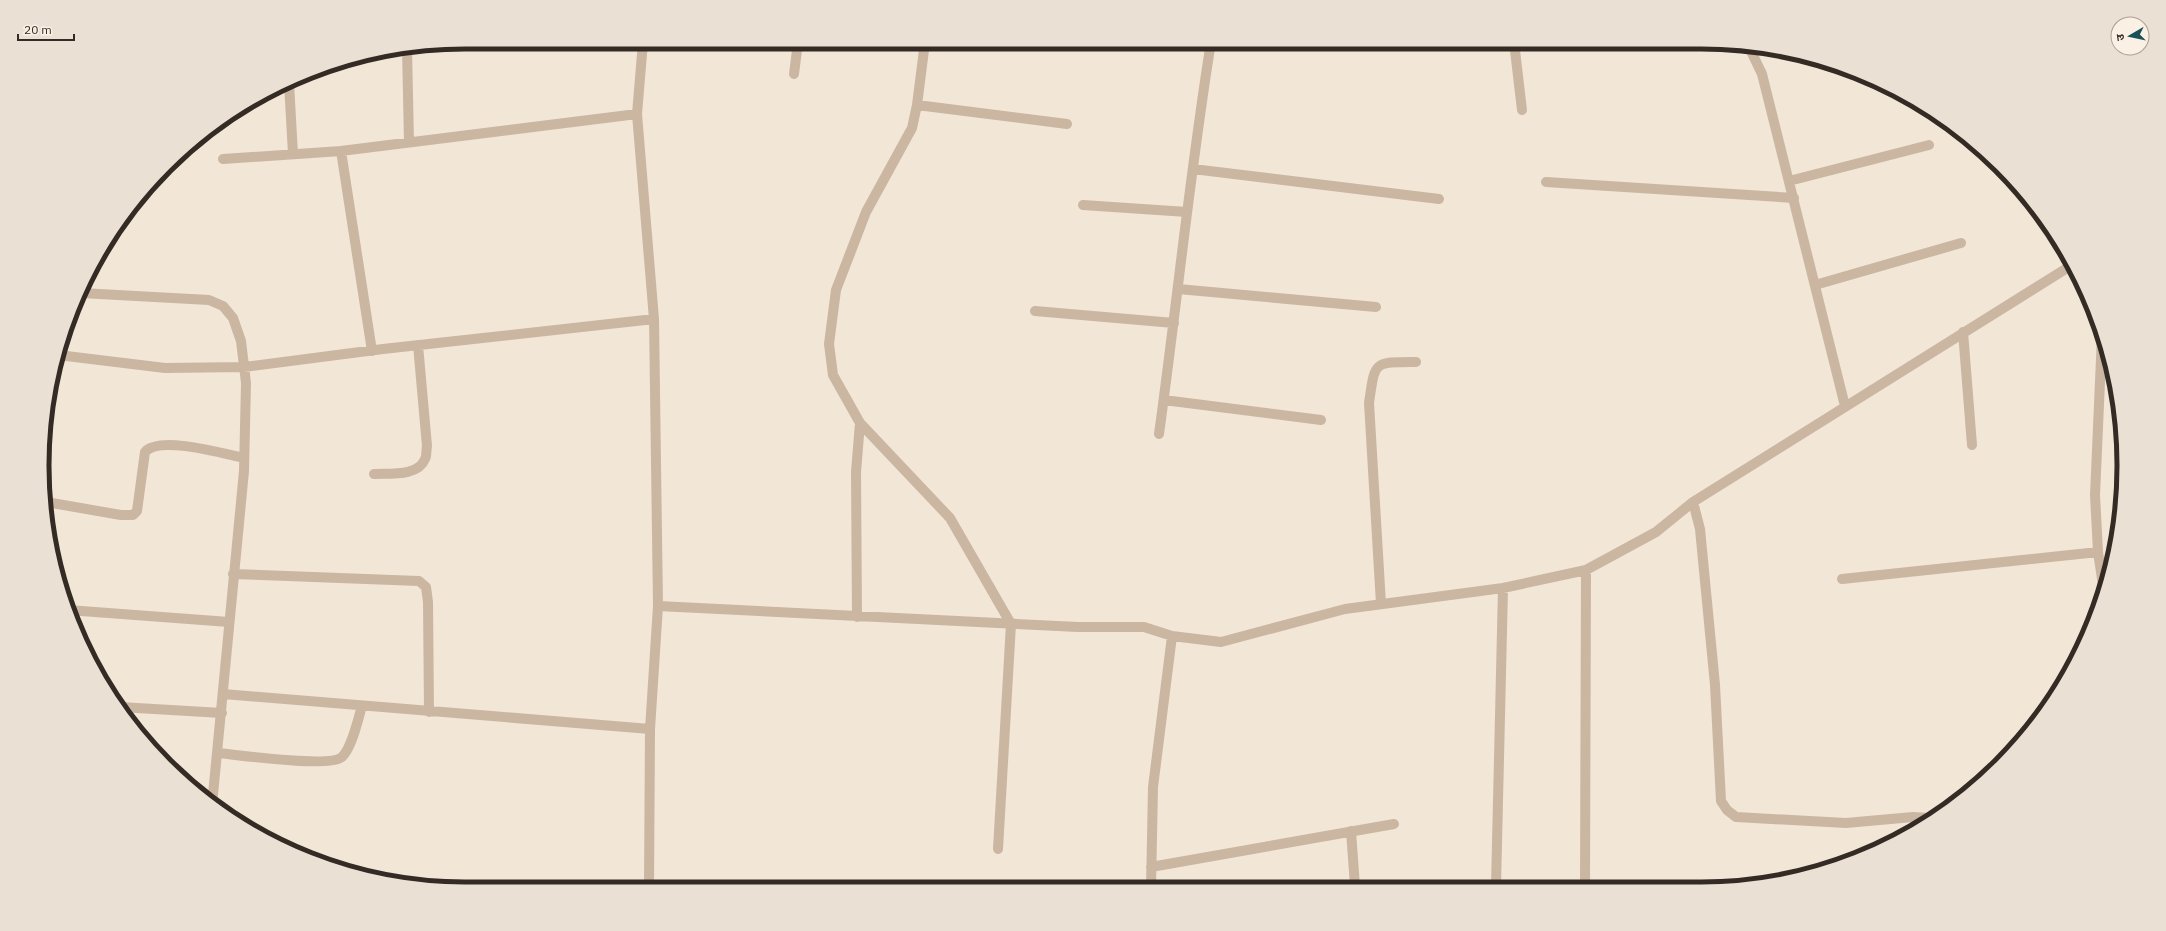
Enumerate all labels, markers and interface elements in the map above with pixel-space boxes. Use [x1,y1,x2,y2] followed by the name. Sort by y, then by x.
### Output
[18,16,74,42] scale bar
[2110,16,2150,56] north arrow
[24,22,52,37] text: 20 m
[2113,33,2128,42] text: उ

